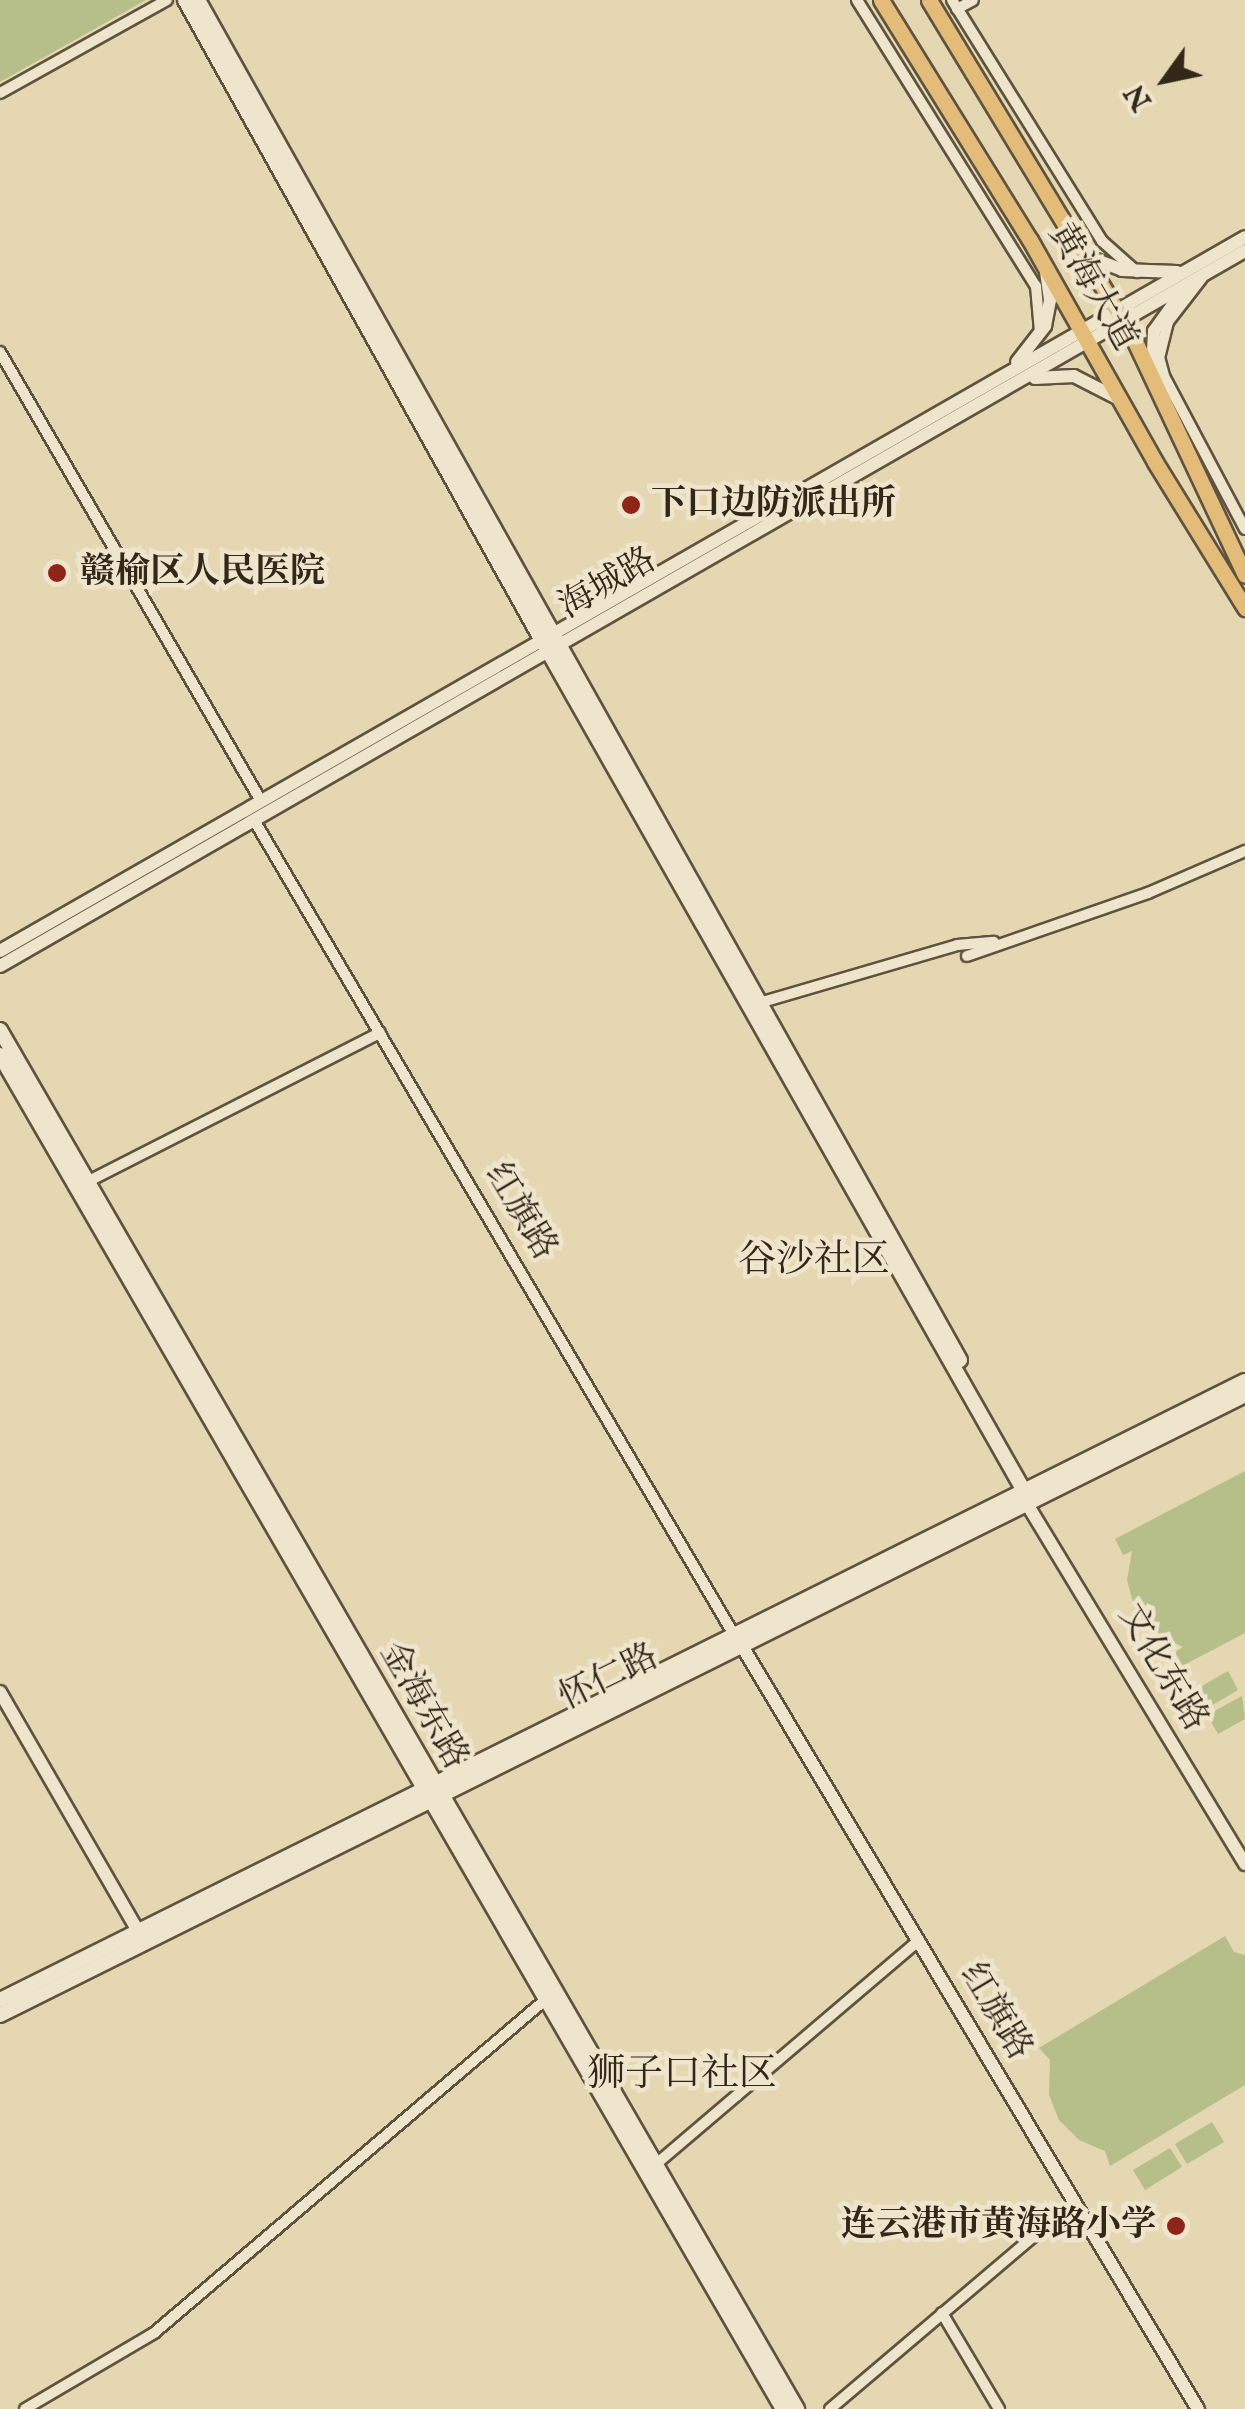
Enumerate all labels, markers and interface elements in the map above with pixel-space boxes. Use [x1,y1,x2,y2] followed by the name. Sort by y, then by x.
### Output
[1115,30,1215,130] north arrow
[1118,77,1161,116] text: N
[1039,216,1145,358] street label: 黄海大道
[651,484,896,526] place label: 下口边防派出所
[620,494,642,516] marker: 下口边防派出所
[552,540,664,628] street label: 海城路
[80,552,325,594] place label: 赣榆区人民医院
[44,560,70,586] marker: 赣榆区人民医院
[475,1156,565,1268] street label: 红旗路
[738,1239,890,1285] district label: 谷沙社区
[1108,1597,1216,1739] street label: 文化东路
[370,1635,476,1777] street label: 金海东路
[553,1636,665,1720] street label: 怀仁路
[950,1956,1040,2068] street label: 红旗路
[587,2053,777,2099] district label: 狮子口社区
[841,2205,1156,2247] place label: 连云港市黄海路小学
[1165,2215,1187,2237] marker: 连云港市黄海路小学

